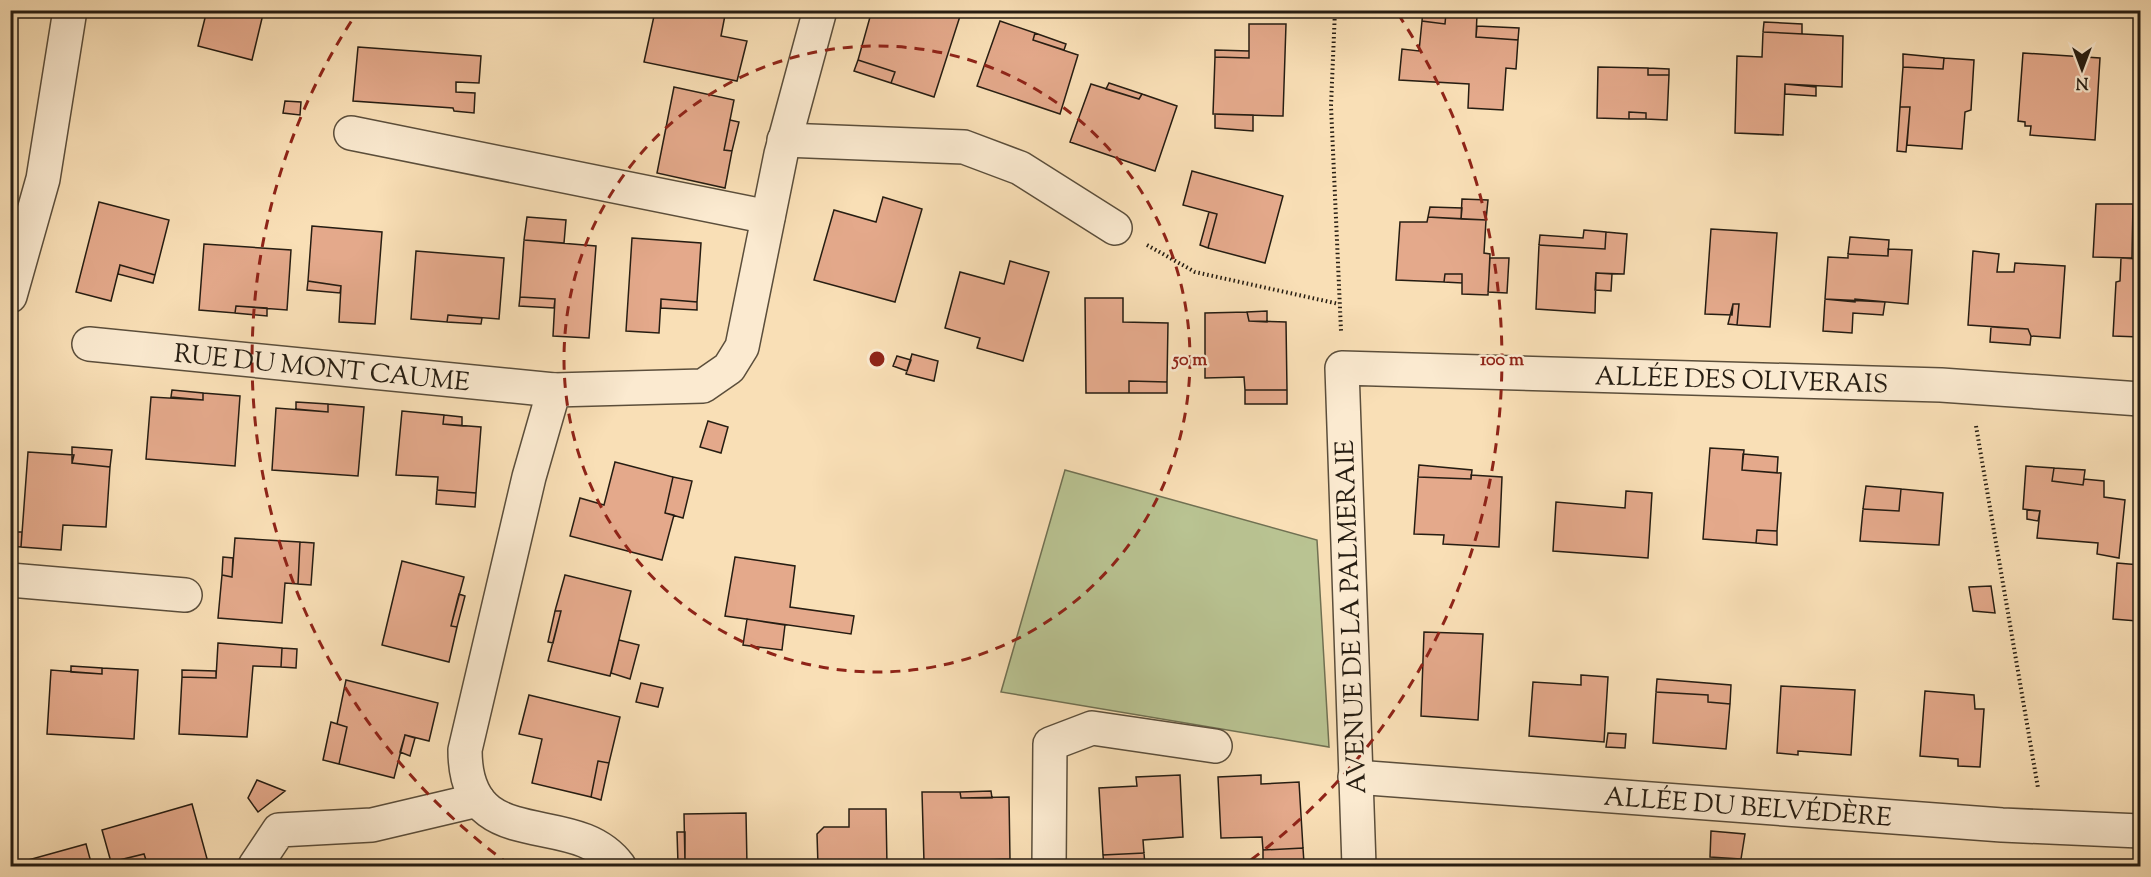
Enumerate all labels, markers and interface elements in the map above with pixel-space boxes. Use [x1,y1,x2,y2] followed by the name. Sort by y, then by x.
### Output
[2052,39,2112,99] north arrow
[2075,70,2088,93] text: N
[172,336,472,403] street label: RUE DU MONT CAUME
[1171,348,1207,374] text: 50 m
[1480,348,1524,374] text: 100 m
[867,349,887,369] centre of rings
[1594,359,1889,404] street label: ALLÉE DES OLIVERAIS
[1328,439,1377,795] street label: AVENUE DE LA PALMERAIE
[1602,780,1893,838] street label: ALLÉE DU BELVÉDÈRE

